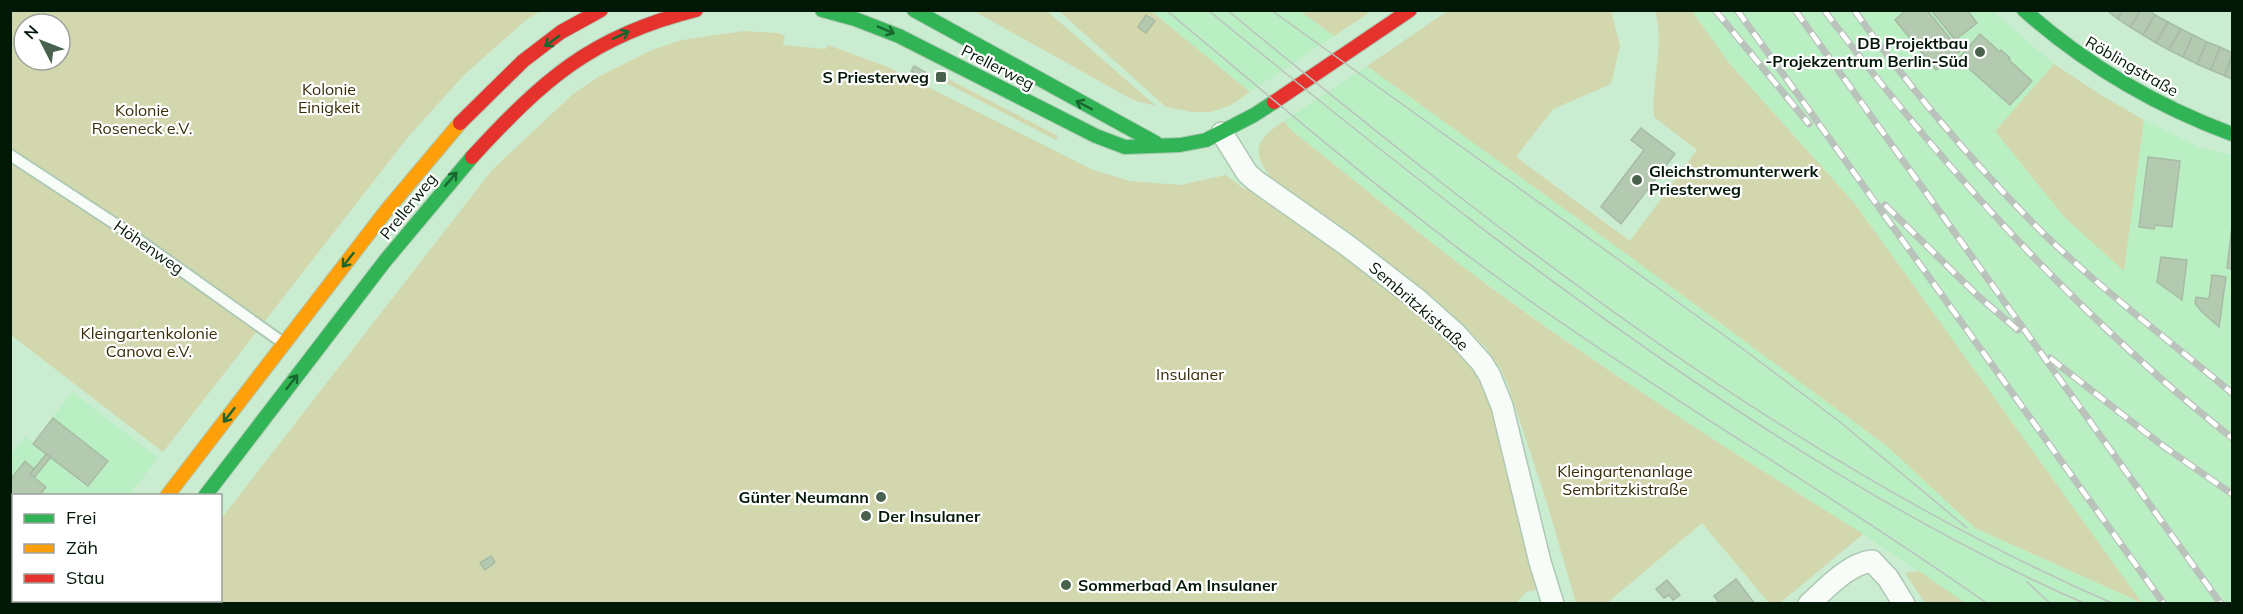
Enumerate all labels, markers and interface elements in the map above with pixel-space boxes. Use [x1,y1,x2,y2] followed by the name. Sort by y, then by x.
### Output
[12,12,72,72] north arrow
[19,21,42,43] text: N
[877,25,895,36] one-way arrow
[611,29,629,41] one-way arrow
[2082,31,2182,101] street label: Röblingstraße
[1765,33,1968,71] place label: DB Projektbau -Projekzentrum Berlin-Süd
[544,35,560,47] one-way arrow
[958,40,1038,94] street label: Prellerweg
[1973,45,1987,59] marker: DB Projektbau -Projekzentrum Berlin-Süd
[822,67,929,87] place label: S Priesterweg
[934,70,948,84] marker: S Priesterweg
[298,79,360,117] park label: Kolonie Einigkeit
[1075,99,1093,110] one-way arrow
[92,100,192,138] park label: Kolonie Roseneck e.V.
[1649,161,1819,199] place label: Gleichstromunterwerk Priesterweg
[375,169,441,243] street label: Prellerweg
[444,172,458,187] one-way arrow
[1630,173,1644,187] marker: Gleichstromunterwerk Priesterweg
[110,216,188,278] street label: Höhenweg
[342,252,355,268] one-way arrow
[1365,257,1473,355] street label: Sembritzkistraße
[81,323,217,361] park label: Kleingartenkolonie Canova e.V.
[1156,364,1224,384] park label: Insulaner
[285,375,298,391] one-way arrow
[223,406,236,422] one-way arrow
[1557,461,1693,499] park label: Kleingartenanlage Sembritzkistraße
[739,487,869,507] place label: Günter Neumann
[874,490,888,504] marker: Günter Neumann
[12,494,222,602] legend
[66,506,96,529] text: Frei
[878,506,981,526] place label: Der Insulaner
[859,509,873,523] marker: Der Insulaner
[66,536,98,559] text: Zäh
[66,566,105,589] text: Stau
[1078,575,1278,595] place label: Sommerbad Am Insulaner
[1059,578,1073,592] marker: Sommerbad Am Insulaner

